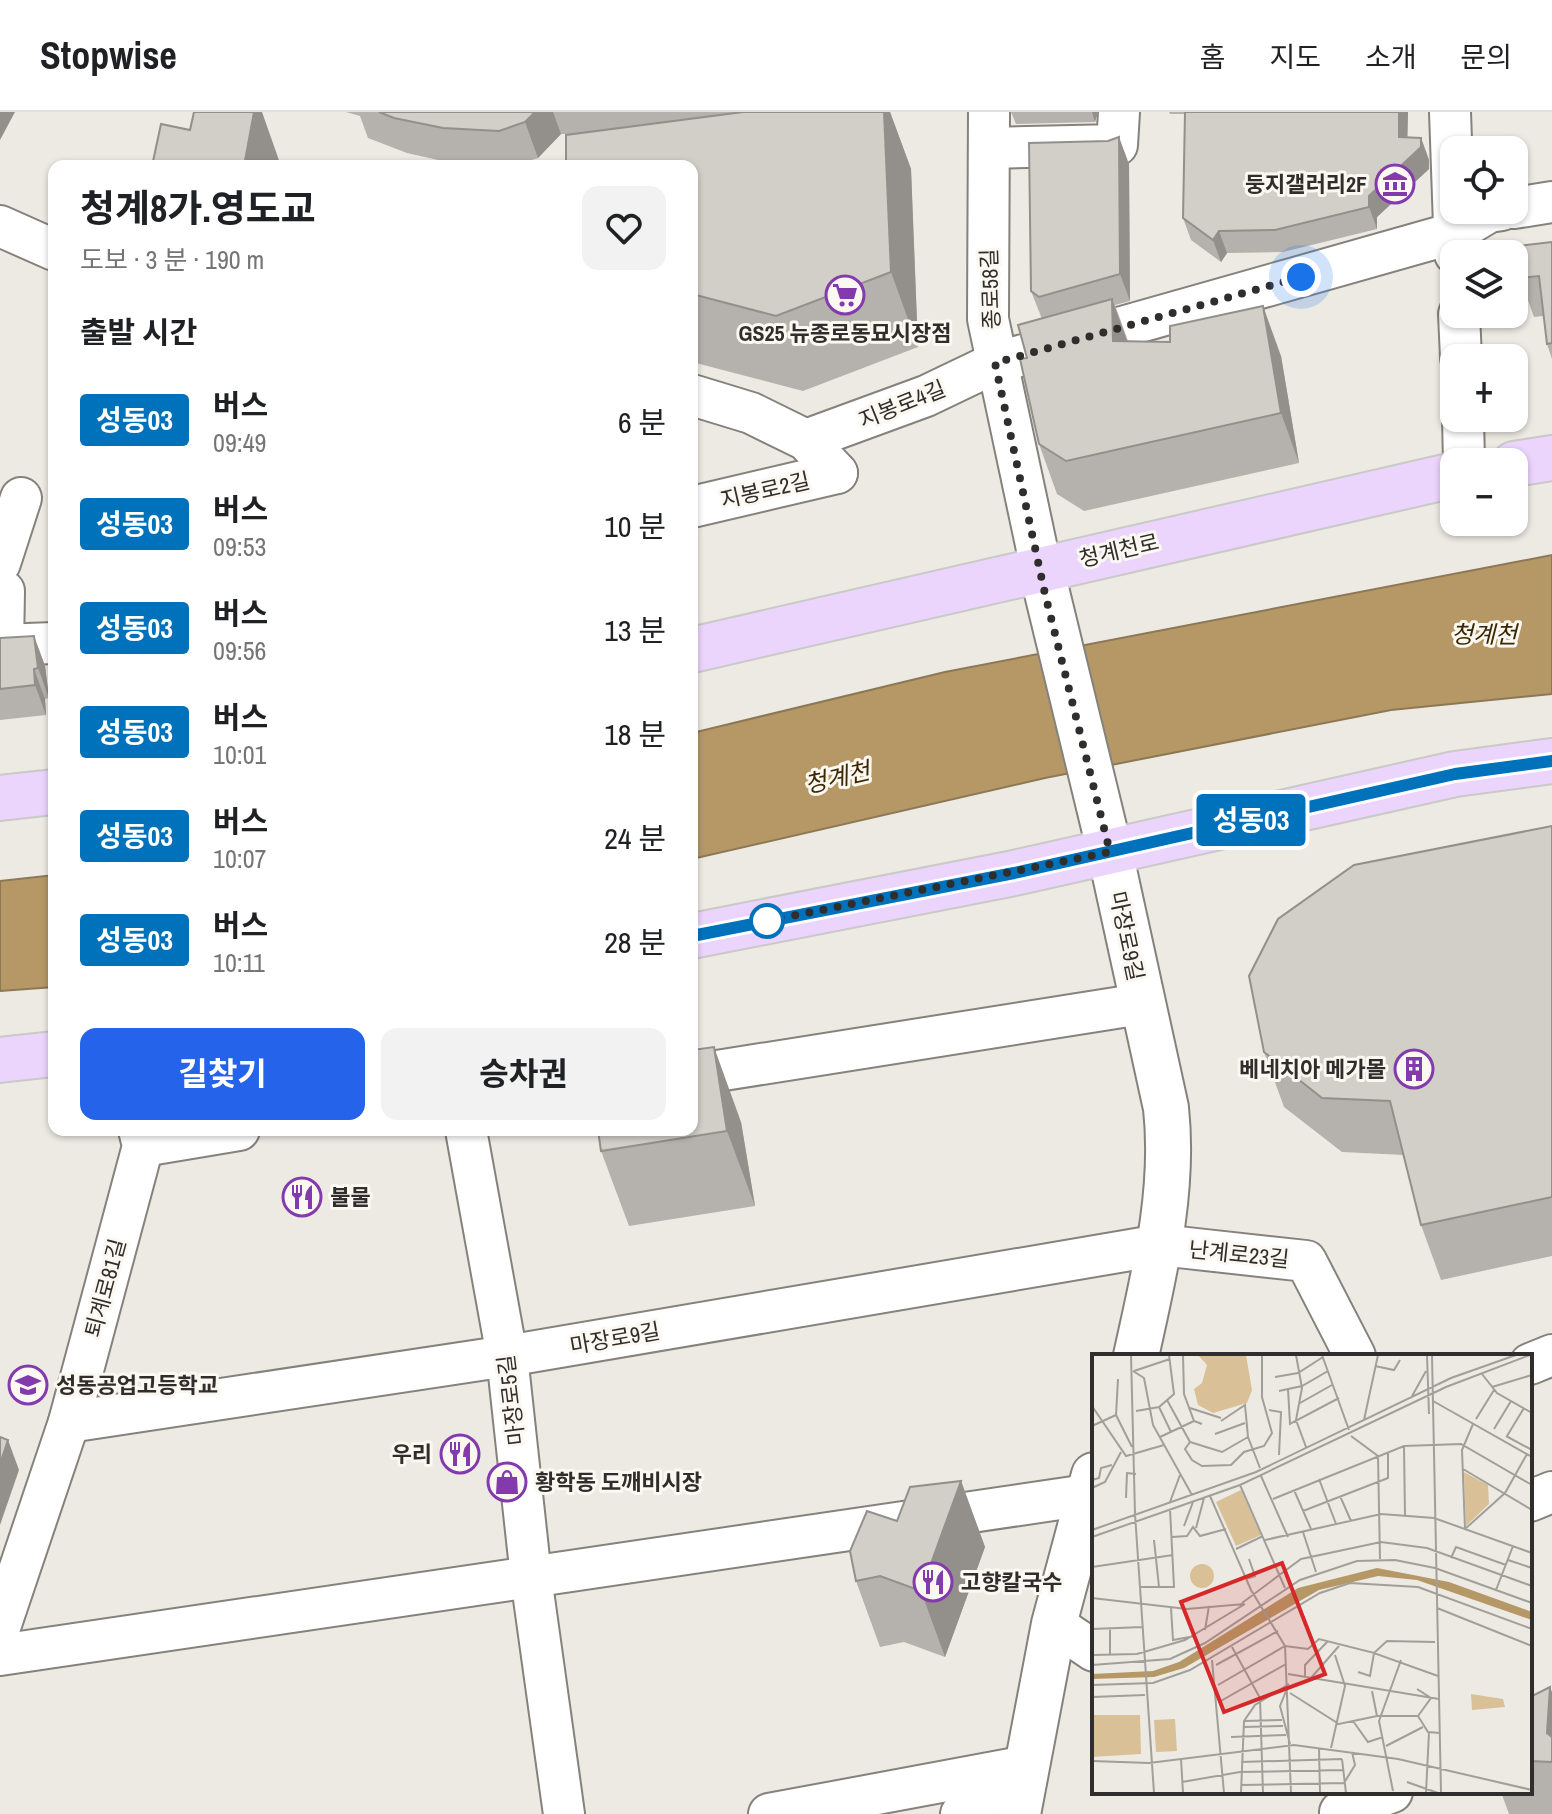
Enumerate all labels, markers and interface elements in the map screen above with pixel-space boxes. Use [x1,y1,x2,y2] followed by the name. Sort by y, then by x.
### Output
[40,30,177,81] text: Stopwise
[1200,38,1225,76] text: 홈
[1269,38,1321,76] text: 지도
[1365,38,1416,76] text: 소개
[1460,38,1512,76] text: 문의
[1440,136,1528,536] map controls
[1440,136,1528,224] button: locate
[1374,163,1416,205] museum icon: 둥지갤러리2F
[1245,169,1367,199] place label: 둥지갤러리2F
[80,183,316,234] text: 청계8가.영도교
[582,186,666,270] button: heart
[1440,240,1528,328] button: layers
[80,242,264,277] text: 도보 · 3 분 · 190 m
[974,248,1006,330] street label: 종로58길
[1281,257,1321,297] your location
[824,274,866,316] supermarket icon: GS25 뉴종로동묘시장점
[80,312,197,352] text: 출발 시간
[738,318,952,348] place label: GS25 뉴종로동묘시장점
[1440,344,1528,432] button: +
[854,373,950,435] street label: 지봉로4길
[213,385,268,425] text: 버스
[96,401,173,439] text: 성동03
[618,402,666,442] text: 6 분
[213,425,266,460] text: 09:49
[1440,448,1528,536] button: −
[717,465,813,515] street label: 지봉로2길
[213,489,268,529] text: 버스
[96,505,173,543] text: 성동03
[604,506,666,546] text: 10 분
[1076,526,1162,574] street label: 청계천로
[213,529,266,564] text: 09:53
[213,593,268,633] text: 버스
[96,609,173,647] text: 성동03
[604,610,666,650] text: 13 분
[1451,618,1520,650] water label: 청계천
[213,633,266,668] text: 09:56
[213,697,268,737] text: 버스
[96,713,173,751] text: 성동03
[604,714,666,754] text: 18 분
[213,737,266,772] text: 10:01
[801,753,876,800] water label: 청계천
[1195,794,1307,846] line badge: 성동03
[213,801,268,841] text: 버스
[1212,801,1290,839] text: 성동03
[96,817,173,855] text: 성동03
[604,818,666,858] text: 24 분
[213,841,266,876] text: 10:07
[1103,888,1151,984] street label: 마장로9길
[750,904,784,938] unlabelled marker
[213,905,268,945] text: 버스
[96,921,173,959] text: 성동03
[604,922,666,962] text: 28 분
[213,945,265,980] text: 10:11
[80,1028,365,1120] button: 길찾기
[381,1028,666,1120] button: 승차권
[1393,1048,1435,1090] building icon: 베네치아 메가몰
[1239,1054,1386,1084] place label: 베네치아 메가몰
[281,1176,323,1218] restaurant icon: 불물
[330,1182,370,1212] place label: 불물
[1187,1234,1291,1274] street label: 난계로23길
[77,1235,133,1341] street label: 퇴계로81길
[568,1315,662,1361] street label: 마장로9길
[491,1353,531,1447] street label: 마장로5길
[1092,1354,1532,1794] inset map
[7,1364,49,1406] school or university icon: 성동공업고등학교
[56,1370,218,1400] place label: 성동공업고등학교
[439,1433,481,1475] restaurant icon: 우리
[392,1439,432,1469] place label: 우리
[486,1461,528,1503] shop icon: 황학동 도깨비시장
[535,1467,702,1497] place label: 황학동 도깨비시장
[912,1561,954,1603] restaurant icon: 고향칼국수
[961,1567,1062,1597] place label: 고향칼국수

